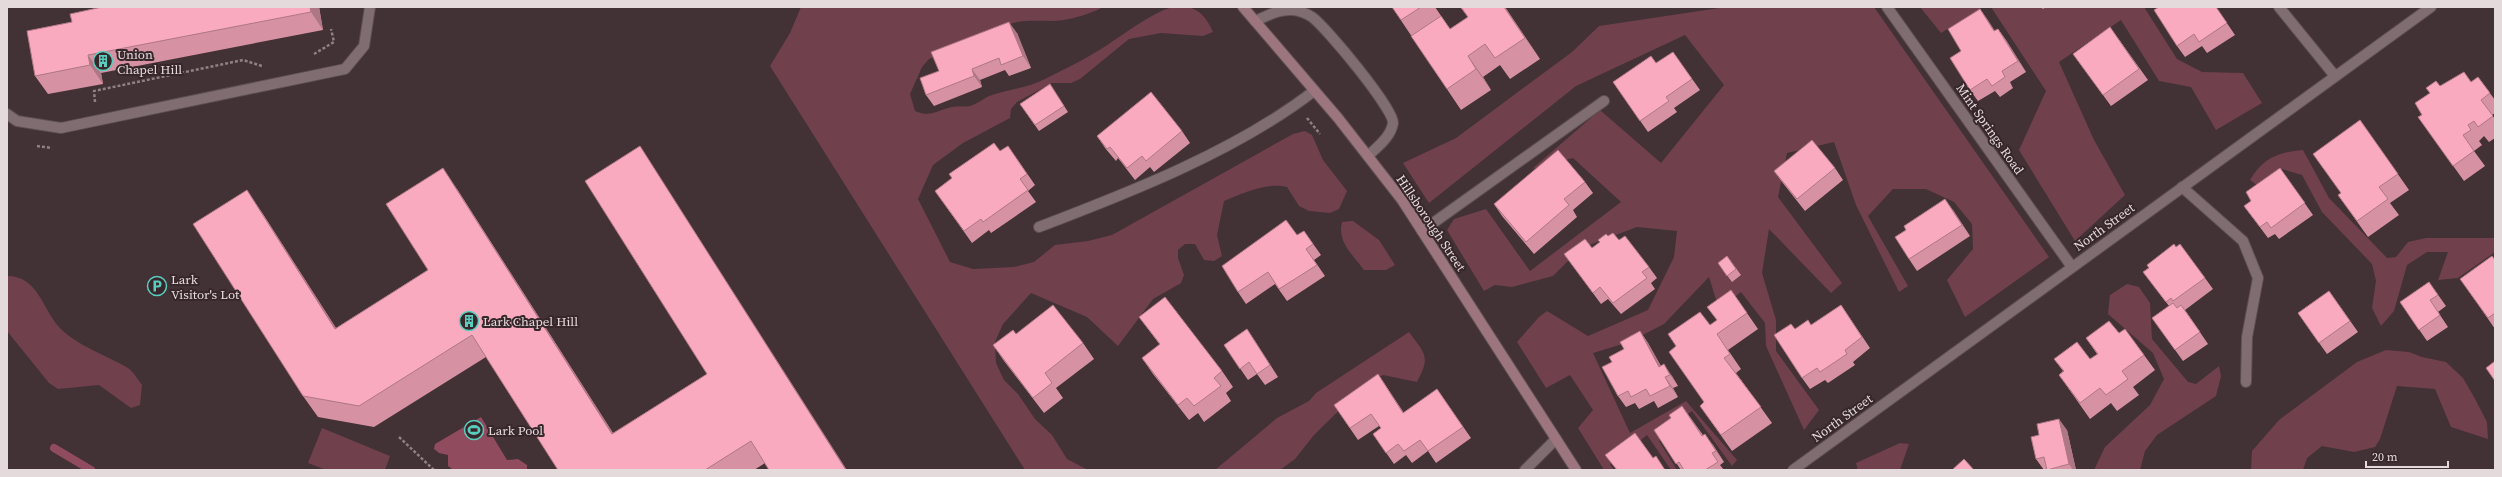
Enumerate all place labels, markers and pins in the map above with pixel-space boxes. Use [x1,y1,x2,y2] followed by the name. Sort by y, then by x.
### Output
[117,46,182,78] place label: Union Chapel Hill
[92,50,114,72] building icon: Union Chapel Hill
[171,271,240,303] place label: Lark Visitor's Lot
[146,275,168,297] parking icon: Lark Visitor's Lot
[458,310,480,332] building icon: Lark Chapel Hill
[483,313,578,330] place label: Lark Chapel Hill
[463,419,485,441] sports icon: Lark Pool
[488,422,543,439] place label: Lark Pool

